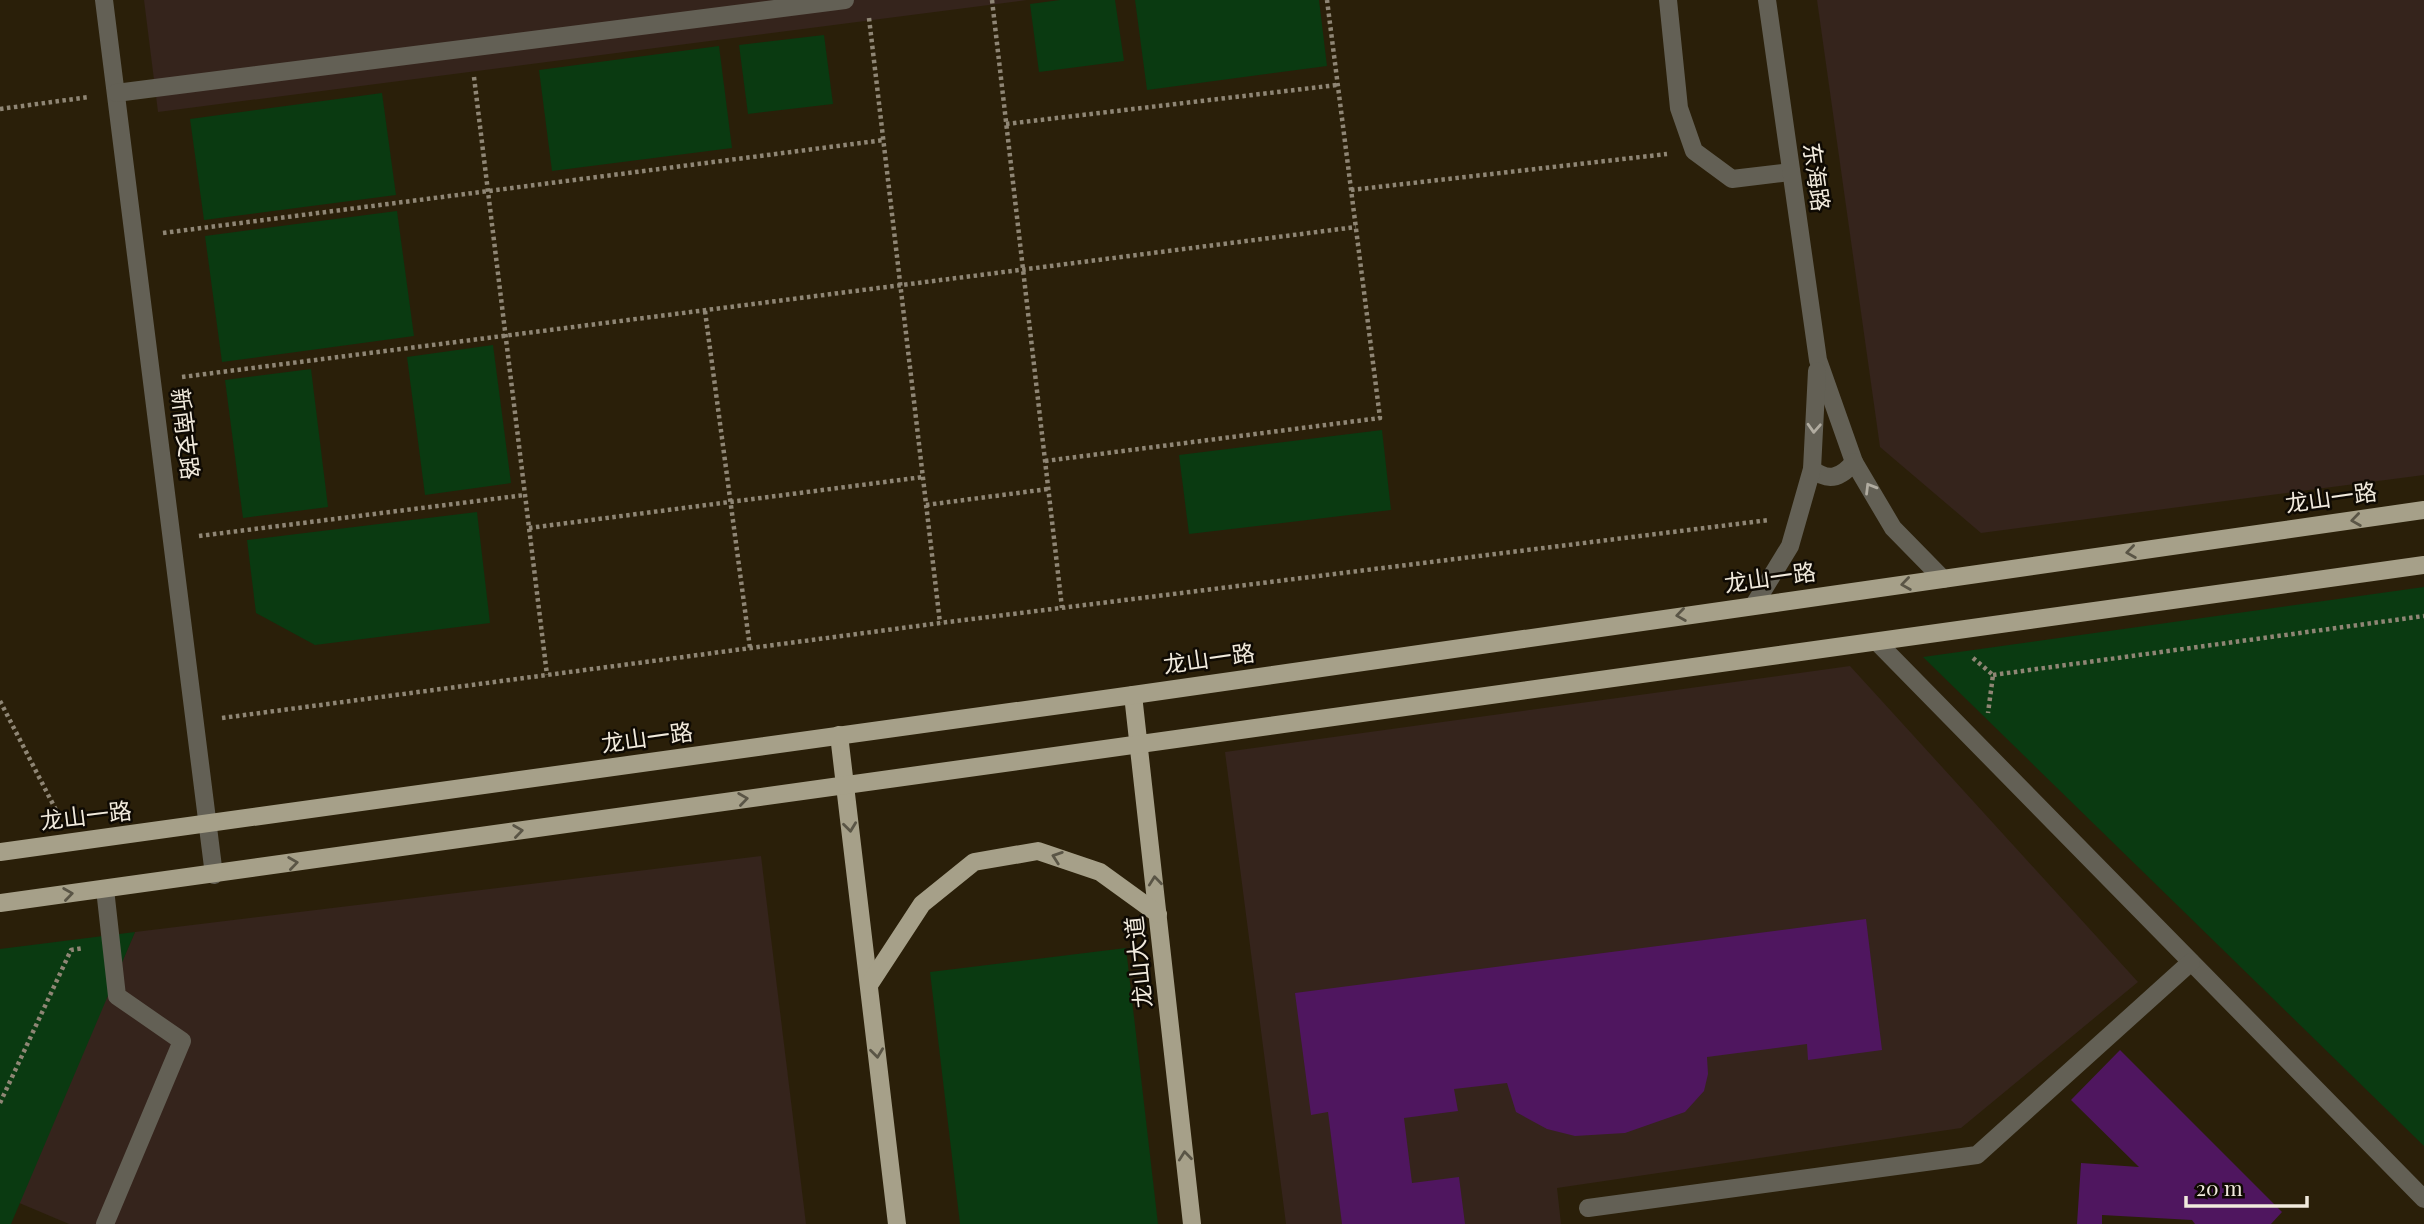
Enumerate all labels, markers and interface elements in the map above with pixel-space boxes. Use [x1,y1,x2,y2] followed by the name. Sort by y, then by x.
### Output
[1797,140,1838,213] street label: 东海路
[165,386,207,481] street label: 新南支路
[1807,423,1822,434] one-way arrow
[2283,475,2379,518] street label: 龙山一路
[1865,483,1878,496] one-way arrow
[2351,512,2362,527] one-way arrow
[2125,544,2137,559] one-way arrow
[1722,555,1818,598] street label: 龙山一路
[1900,576,1912,591] one-way arrow
[1675,607,1687,622] one-way arrow
[1161,636,1257,679] street label: 龙山一路
[599,715,695,758] street label: 龙山一路
[738,791,749,806] one-way arrow
[38,794,133,836] street label: 龙山一路
[843,821,858,833] one-way arrow
[512,824,524,839] one-way arrow
[1051,851,1063,865] one-way arrow
[287,856,299,871] one-way arrow
[1147,875,1162,887] one-way arrow
[62,887,73,902] one-way arrow
[1117,915,1158,1010] street label: 龙山大道
[869,1047,884,1059] one-way arrow
[1177,1150,1192,1162] one-way arrow
[2186,1164,2307,1208] scale bar
[2196,1173,2243,1201] text: 20 m

